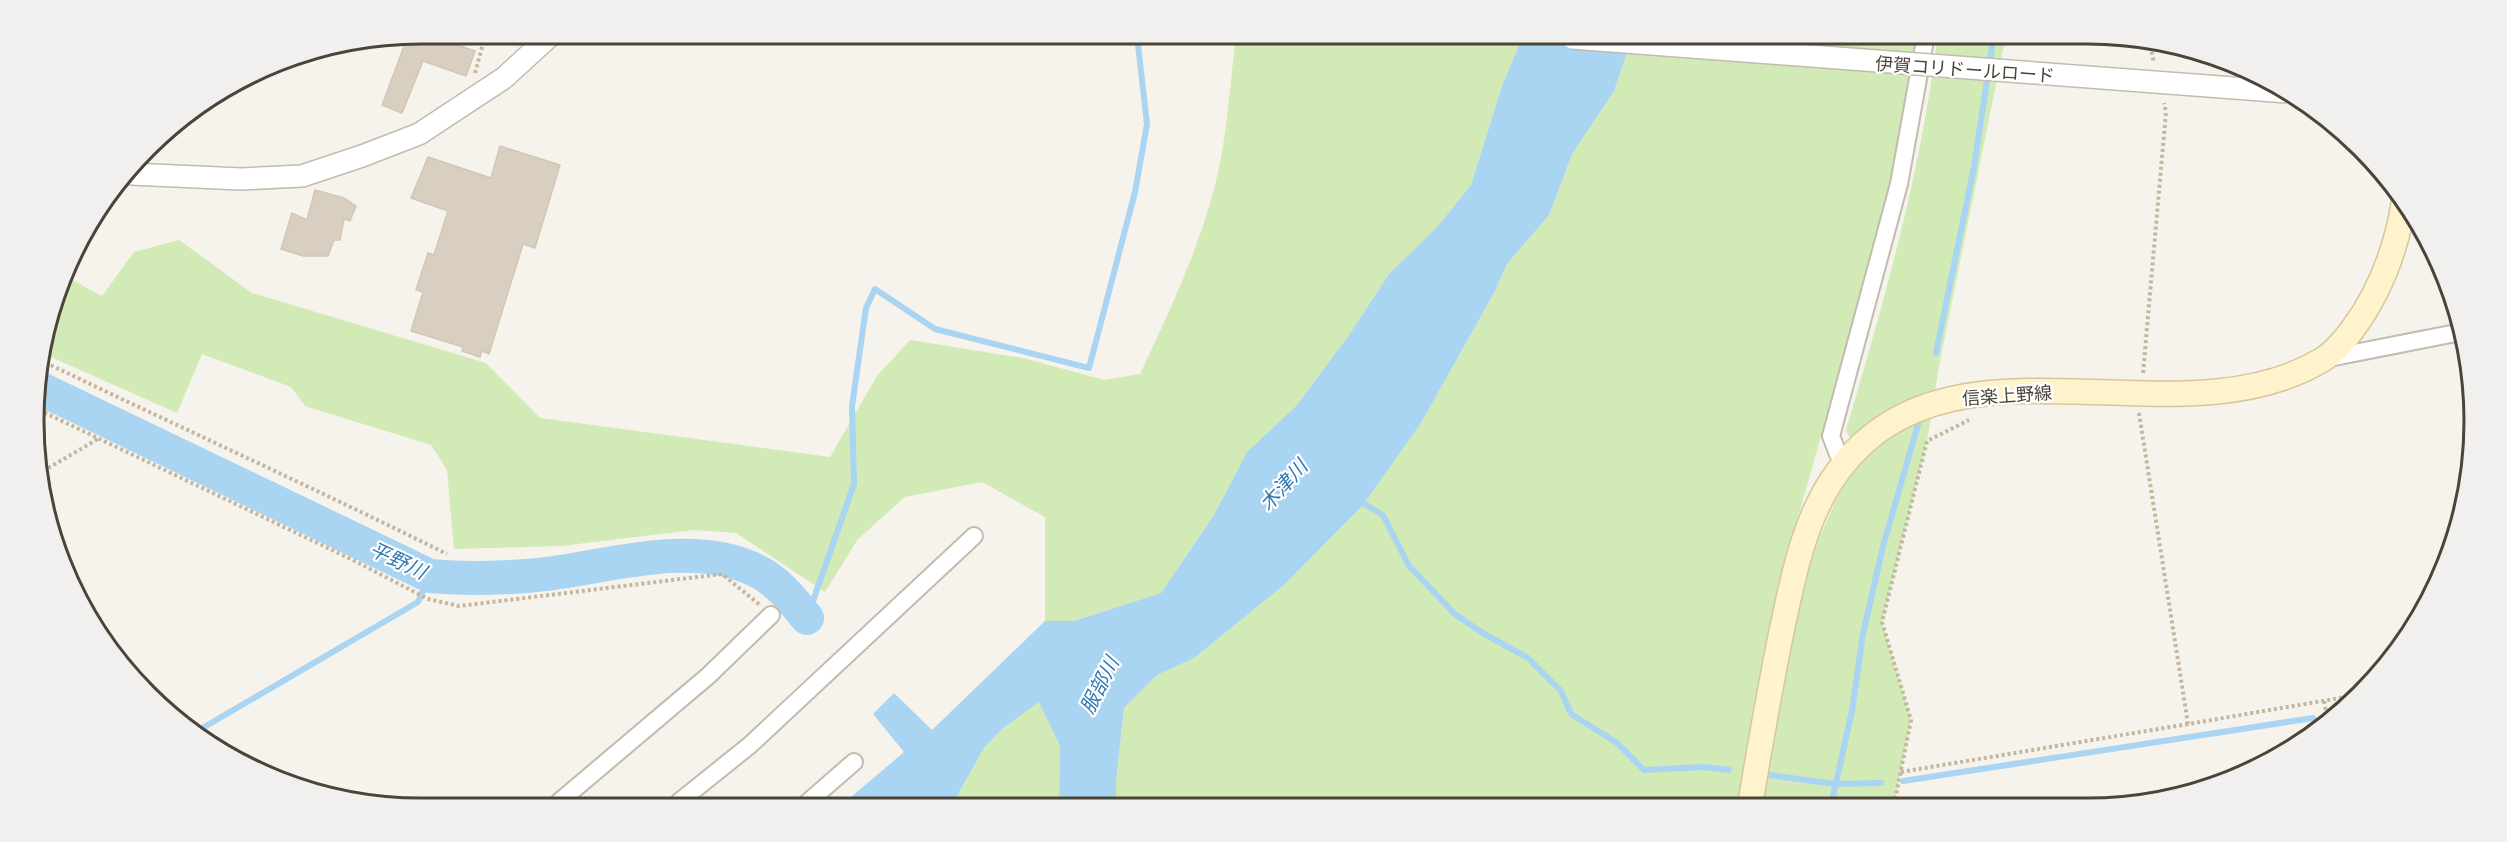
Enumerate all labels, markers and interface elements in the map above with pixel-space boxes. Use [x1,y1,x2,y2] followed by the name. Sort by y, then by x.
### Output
[1874,51,2056,87] street label: 伊賀コリドールロード
[1961,380,2053,410] street label: 信楽上野線
[1253,452,1314,516] water label: 木津川
[365,535,433,586] water label: 平野川
[1073,650,1126,718] water label: 服部川

